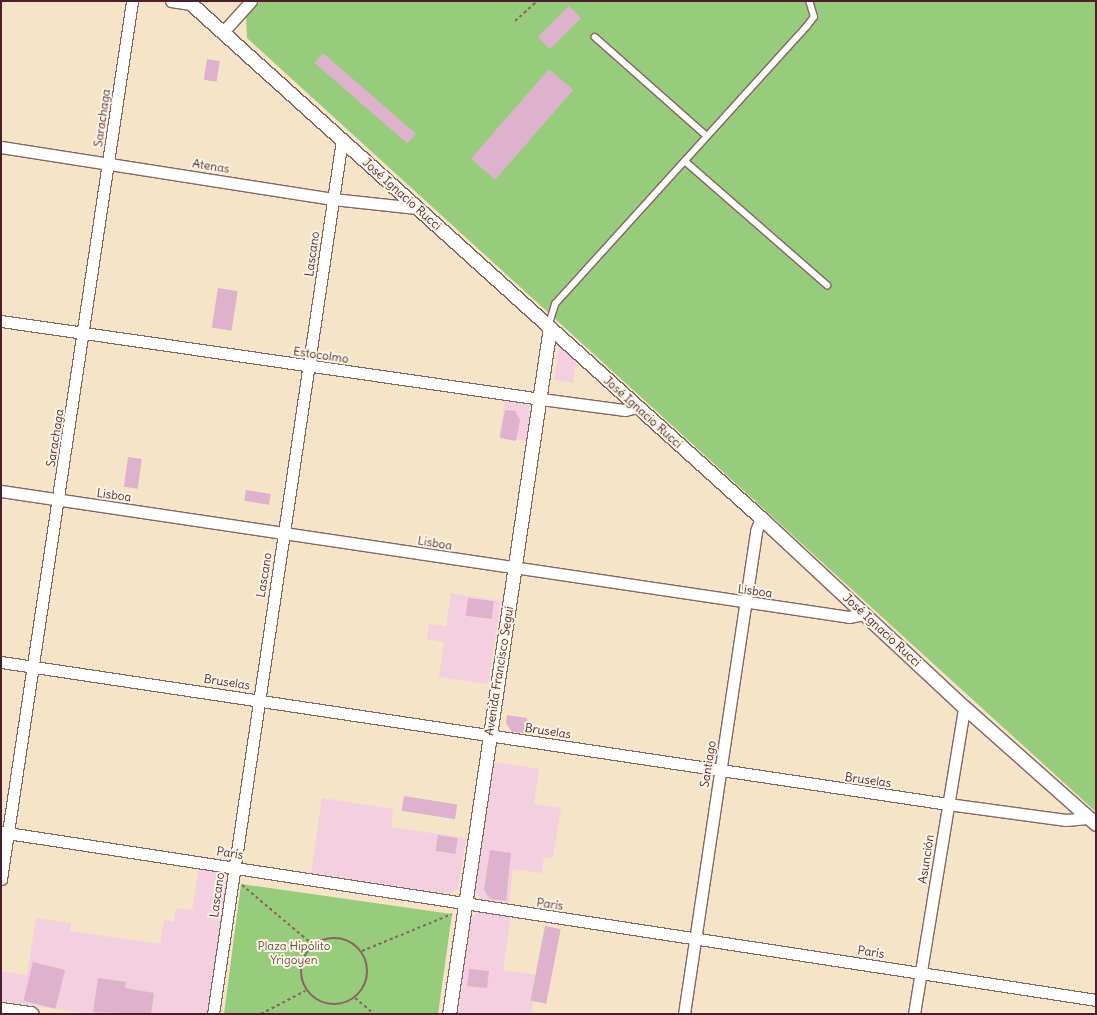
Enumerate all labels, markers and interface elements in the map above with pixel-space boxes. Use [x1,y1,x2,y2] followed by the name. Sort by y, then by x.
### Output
[91,88,113,148] street label: Sarachaga
[360,155,444,233] street label: José Ignacio Rucci
[191,156,231,176] street label: Atenas
[302,231,322,277] street label: Lascano
[292,344,350,366] street label: Estocolmo
[601,373,685,451] street label: José Ignacio Rucci
[43,408,67,468] street label: Sarachaga
[96,485,132,505] street label: Lisboa
[417,533,453,553] street label: Lisboa
[253,551,275,599] street label: Lascano
[737,581,773,601] street label: Lisboa
[840,590,924,670] street label: José Ignacio Rucci
[482,605,516,737] street label: Avenida Francisco Segui
[203,671,251,693] street label: Bruselas
[524,720,572,742] street label: Bruselas
[697,739,719,789] street label: Santiago
[844,770,892,790] street label: Bruselas
[915,833,937,885] street label: Asunción
[216,844,244,862] street label: París
[207,872,227,918] street label: Lascano
[536,895,564,913] street label: París
[257,939,331,967] park label: Plaza Hipólito Yrigoyen
[857,943,885,961] street label: París

